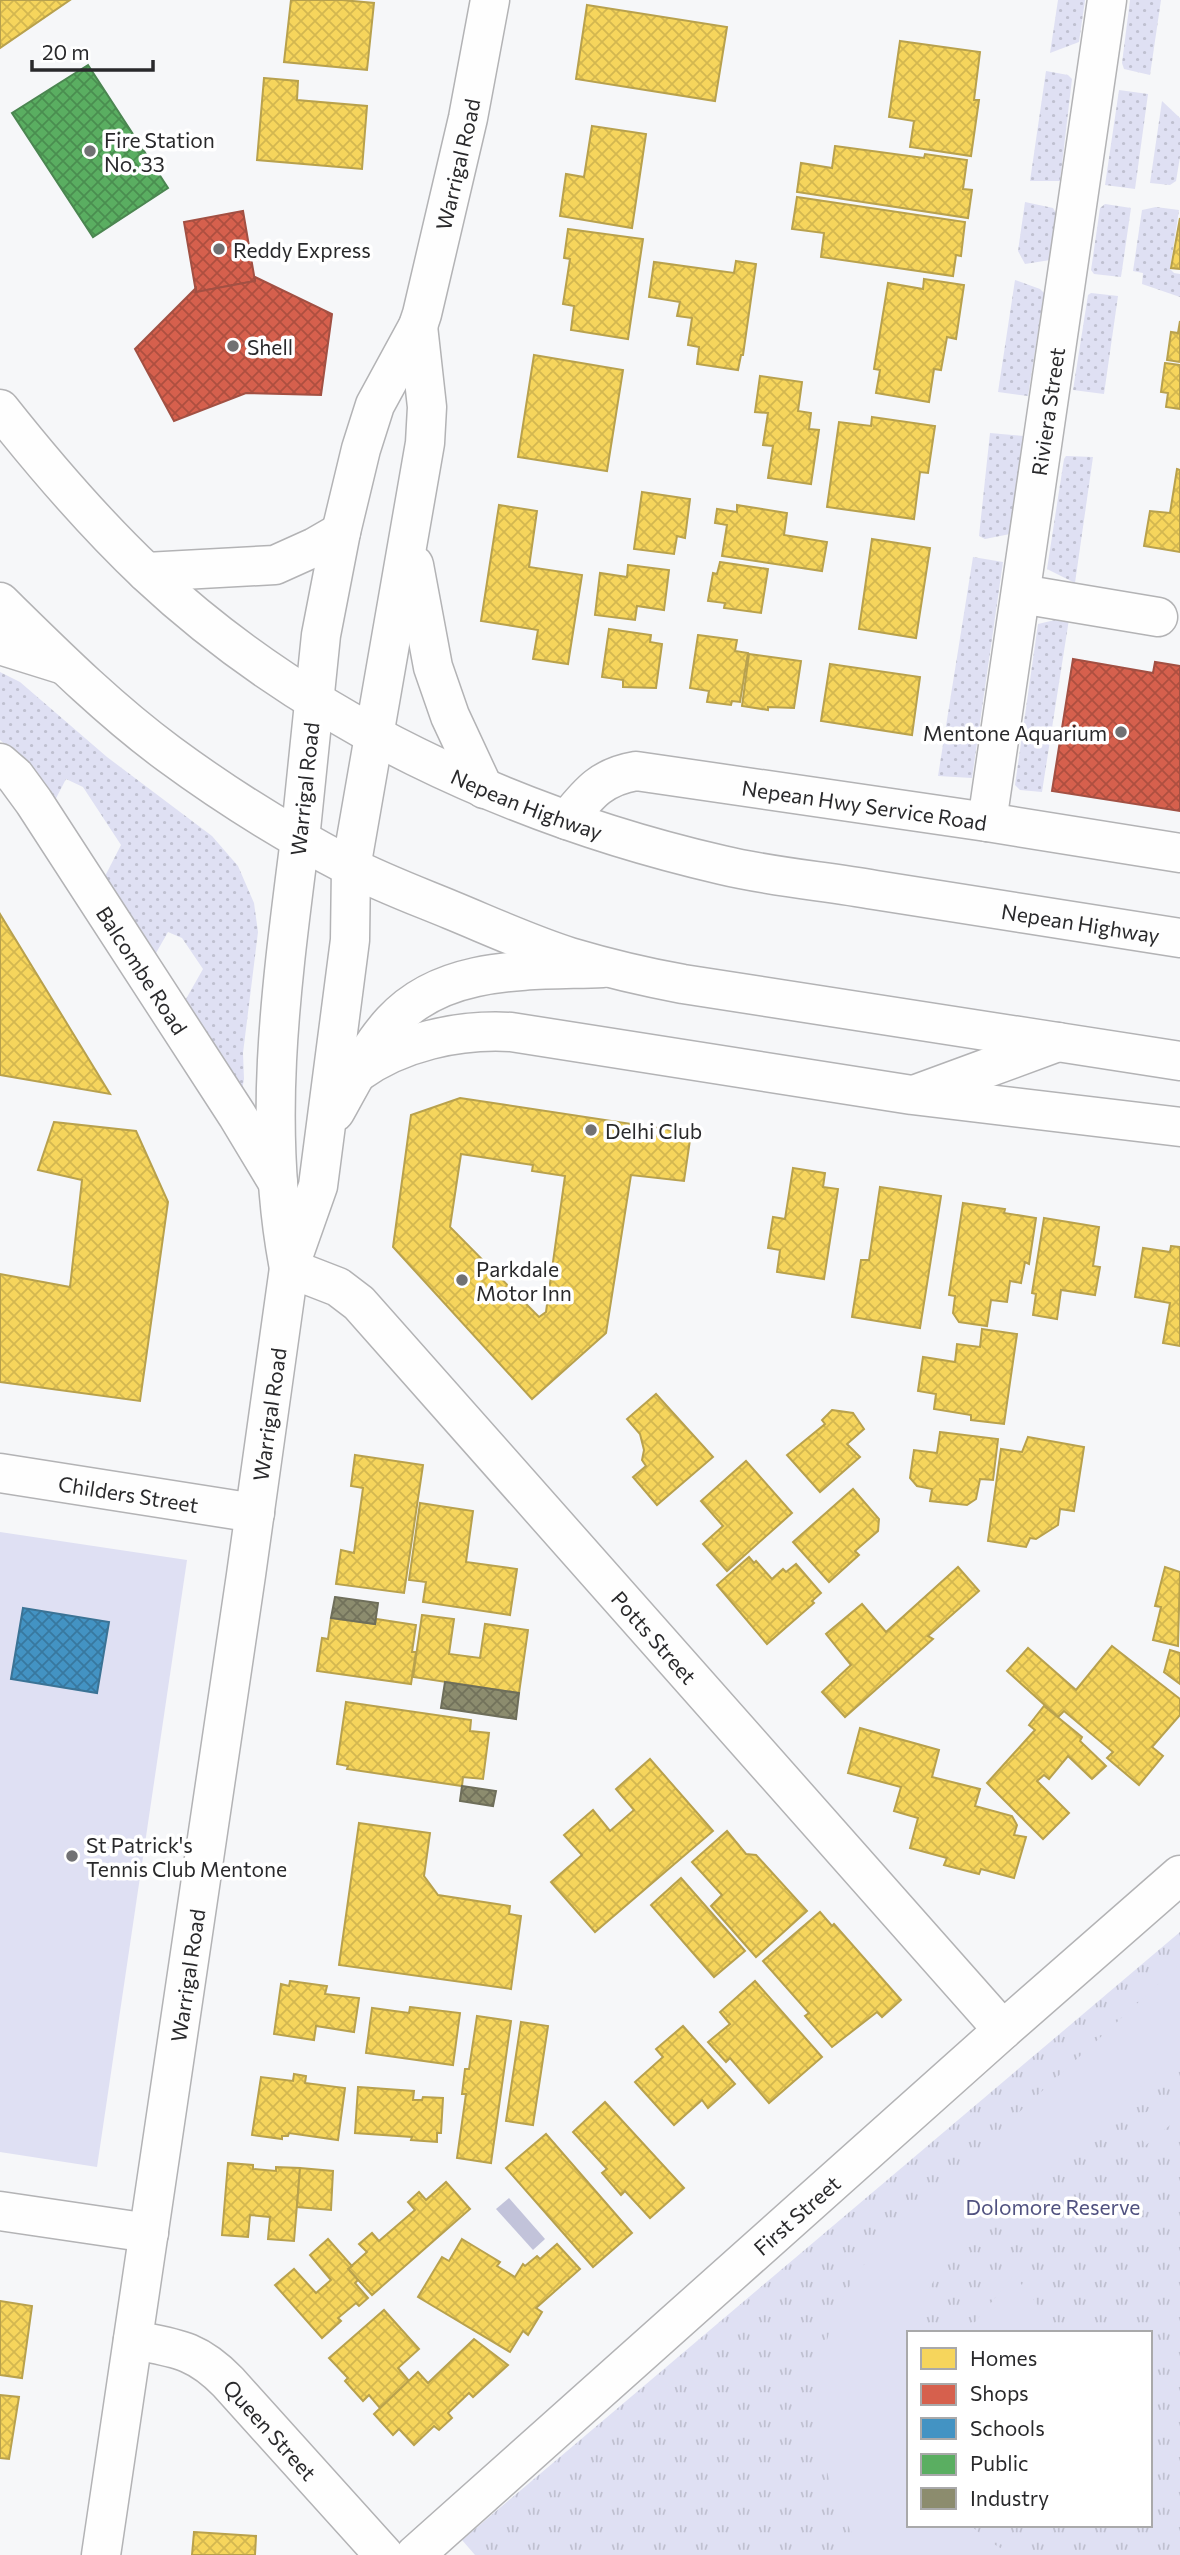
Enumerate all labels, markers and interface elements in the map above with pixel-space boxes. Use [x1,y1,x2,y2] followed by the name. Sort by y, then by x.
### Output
[32,28,152,72] scale bar
[42,39,90,64] text: 20 m
[430,96,484,232] street label: Warrigal Road
[104,127,215,176] place label: Fire Station No. 33
[82,143,98,159] marker: Fire Station No. 33
[233,237,371,262] place label: Reddy Express
[211,241,227,257] marker: Reddy Express
[247,334,293,359] place label: Shell
[225,338,241,354] marker: Shell
[1025,346,1069,477] street label: Riviera Street
[923,720,1107,745] place label: Mentone Aquarium
[285,721,323,857] street label: Warrigal Road
[1113,724,1129,740] marker: Mentone Aquarium
[448,763,606,844] street label: Nepean Highway
[740,774,989,834] street label: Nepean Hwy Service Road
[1000,898,1162,947] street label: Nepean Highway
[92,901,193,1039] street label: Balcombe Road
[605,1118,702,1143] place label: Delhi Club
[583,1122,599,1138] marker: Delhi Club
[476,1256,572,1305] place label: Parkdale Motor Inn
[454,1272,470,1288] marker: Parkdale Motor Inn
[247,1346,290,1482] street label: Warrigal Road
[57,1470,200,1516] street label: Childers Street
[607,1585,702,1688] street label: Potts Street
[86,1832,287,1881] place label: St Patrick's Tennis Club Mentone
[64,1848,80,1864] marker: St Patrick's Tennis Club Mentone
[165,1907,209,2043] street label: Warrigal Road
[748,2170,844,2260] street label: First Street
[966,2194,1140,2219] park label: Dolomore Reserve
[907,2331,1152,2527] legend
[970,2345,1037,2370] text: Homes
[219,2374,322,2485] street label: Queen Street
[970,2380,1029,2405] text: Shops
[970,2415,1045,2440] text: Schools
[970,2450,1028,2475] text: Public
[970,2485,1049,2510] text: Industry

